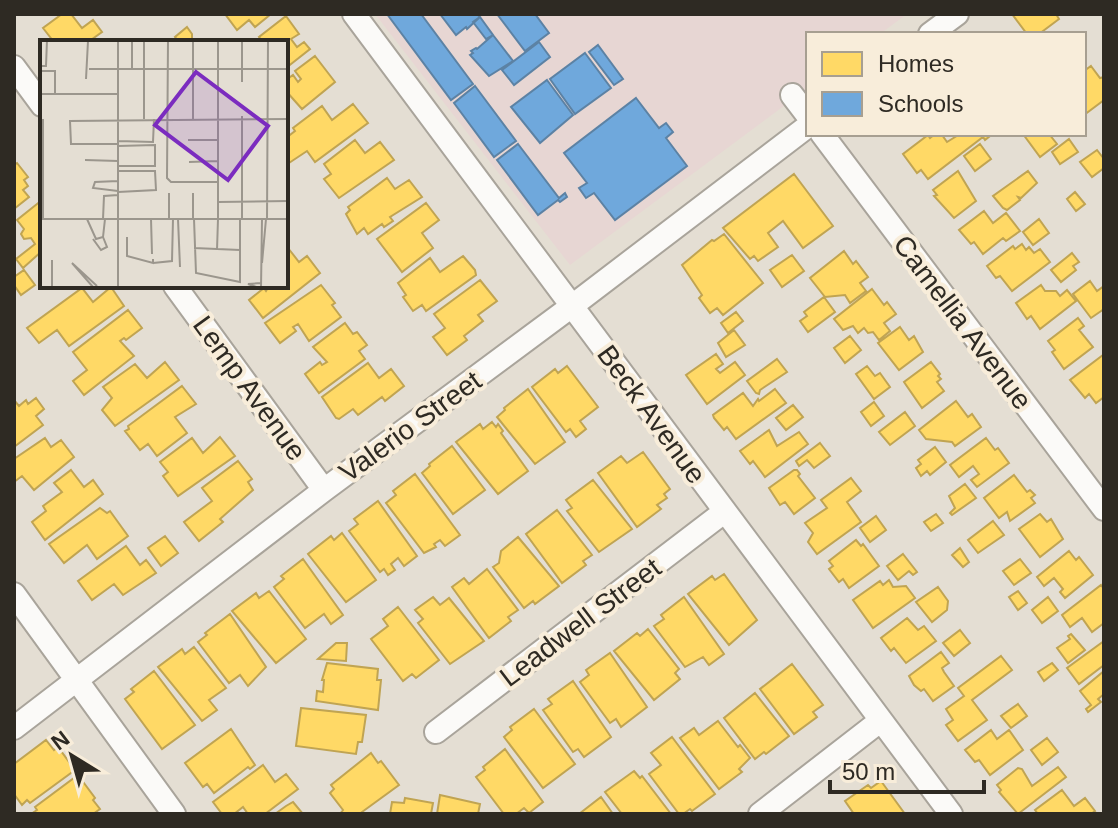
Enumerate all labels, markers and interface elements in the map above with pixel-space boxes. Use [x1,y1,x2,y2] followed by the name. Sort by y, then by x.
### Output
[806,32,1086,136] legend
[40,40,288,288] inset map
[878,50,954,77] text: Homes
[878,90,963,117] text: Schools
[887,229,1038,415] street label: Camellia Avenue
[187,310,312,466] street label: Lemp Avenue
[591,339,712,489] street label: Beck Avenue
[333,364,487,488] street label: Valerio Street
[494,552,667,693] street label: Leadwell Street
[32,716,112,796] north arrow
[46,726,74,755] text: N
[830,744,984,794] scale bar
[842,758,895,785] text: 50 m

